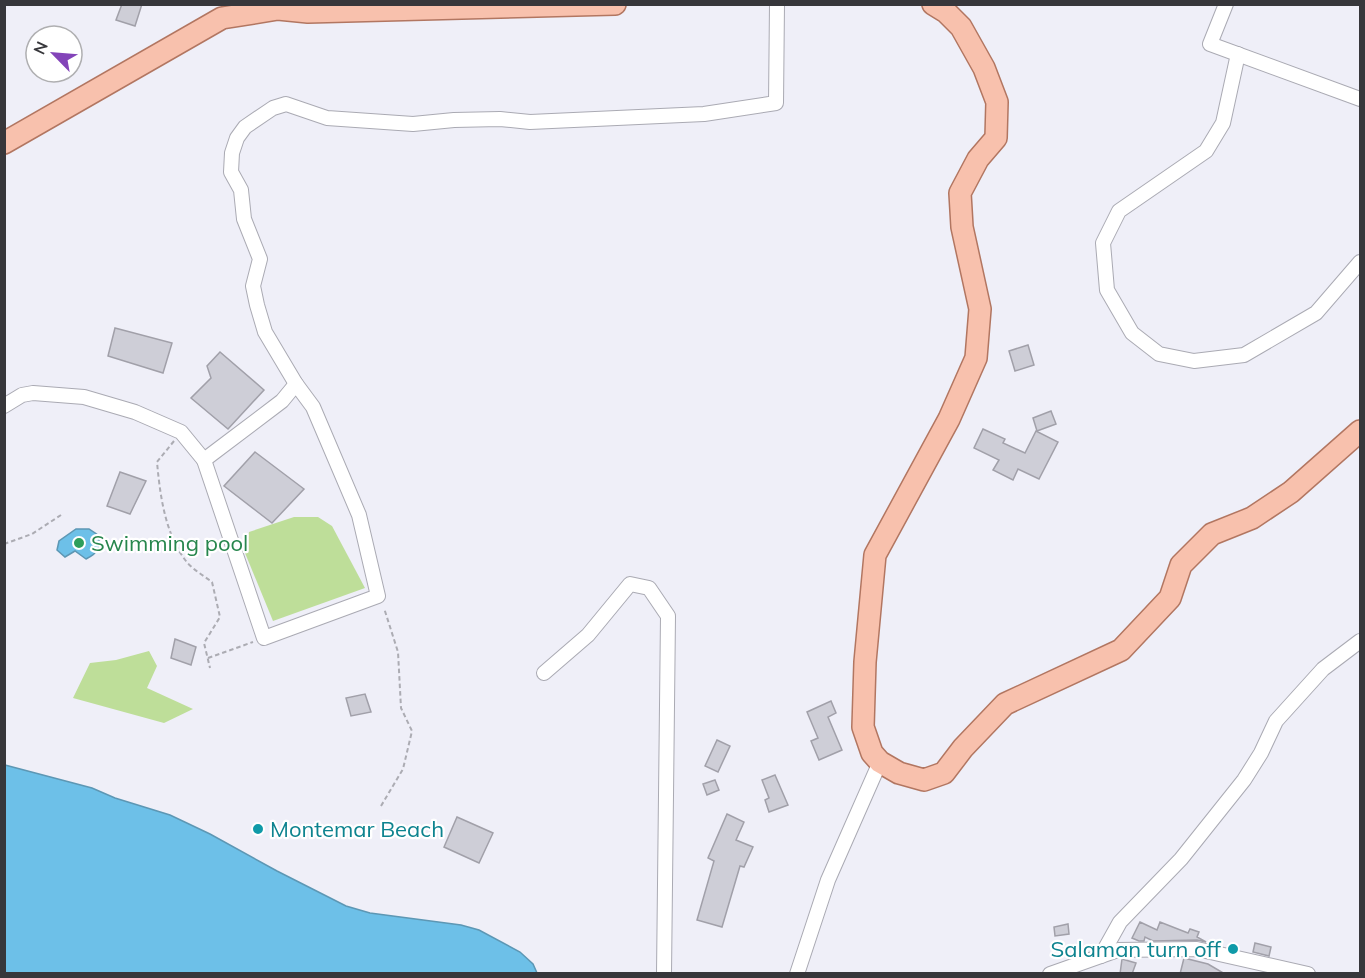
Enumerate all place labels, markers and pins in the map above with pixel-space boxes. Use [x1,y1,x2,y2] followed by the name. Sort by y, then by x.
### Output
[91,529,248,557] place label: Swimming pool
[72,536,86,550] marker: Swimming pool
[270,815,444,843] place label: Montemar Beach
[251,822,265,836] marker: Montemar Beach
[1051,935,1222,963] place label: Salaman turn off
[1226,942,1240,956] marker: Salaman turn off

